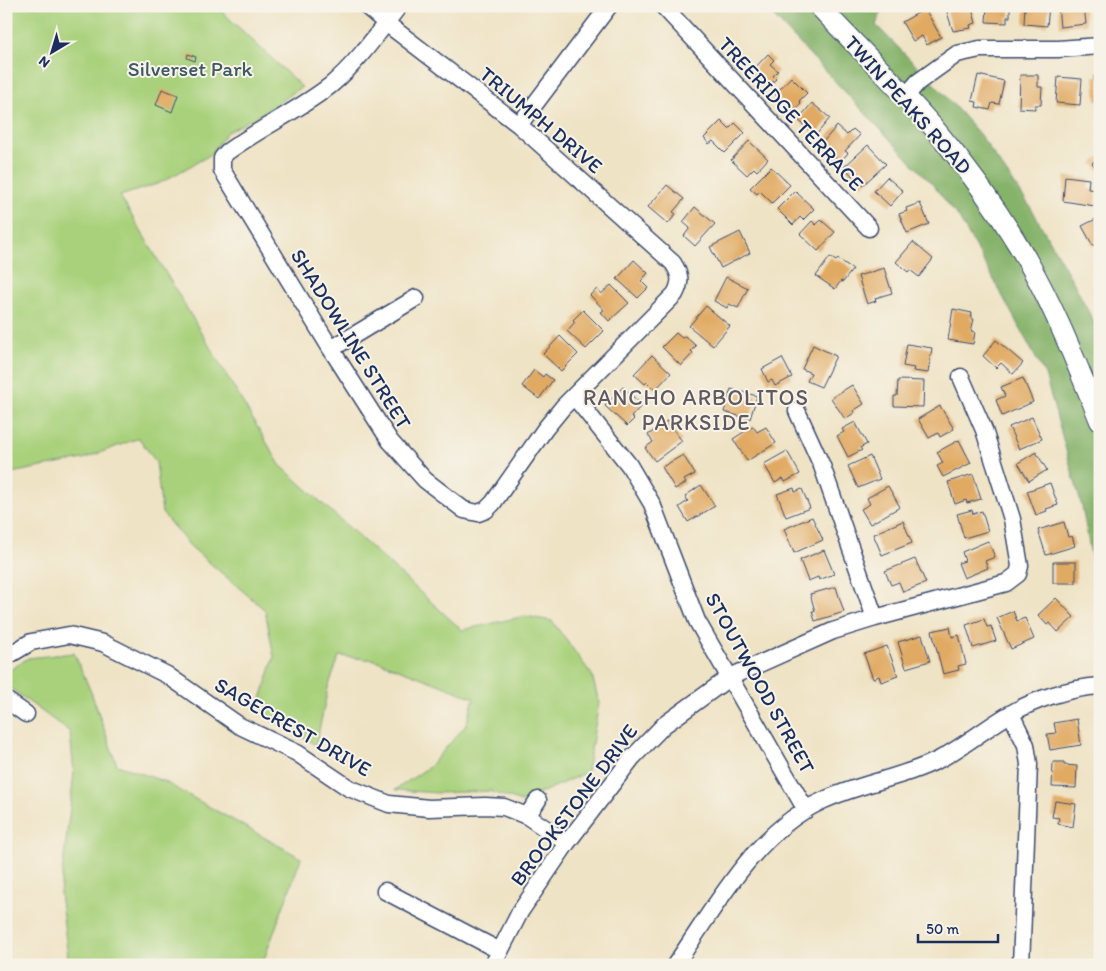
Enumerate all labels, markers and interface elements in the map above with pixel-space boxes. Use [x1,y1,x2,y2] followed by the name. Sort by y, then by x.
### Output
[28,28,78,78] north arrow
[840,30,977,179] street label: TWIN PEAKS ROAD
[714,31,869,196] street label: TREERIDGE TERRACE
[35,52,53,71] text: N
[128,56,252,81] park label: Silverset Park
[475,61,608,178] street label: TRIUMPH DRIVE
[286,244,417,433] street label: SHADOWLINE STREET
[583,384,809,436] district label: RANCHO ARBOLITOS PARKSIDE
[700,588,821,778] street label: STOUTWOOD STREET
[211,672,376,782] street label: SAGECREST DRIVE
[505,719,643,890] street label: BROOKSTONE DRIVE
[918,911,998,943] scale bar
[926,920,959,938] text: 50 m

